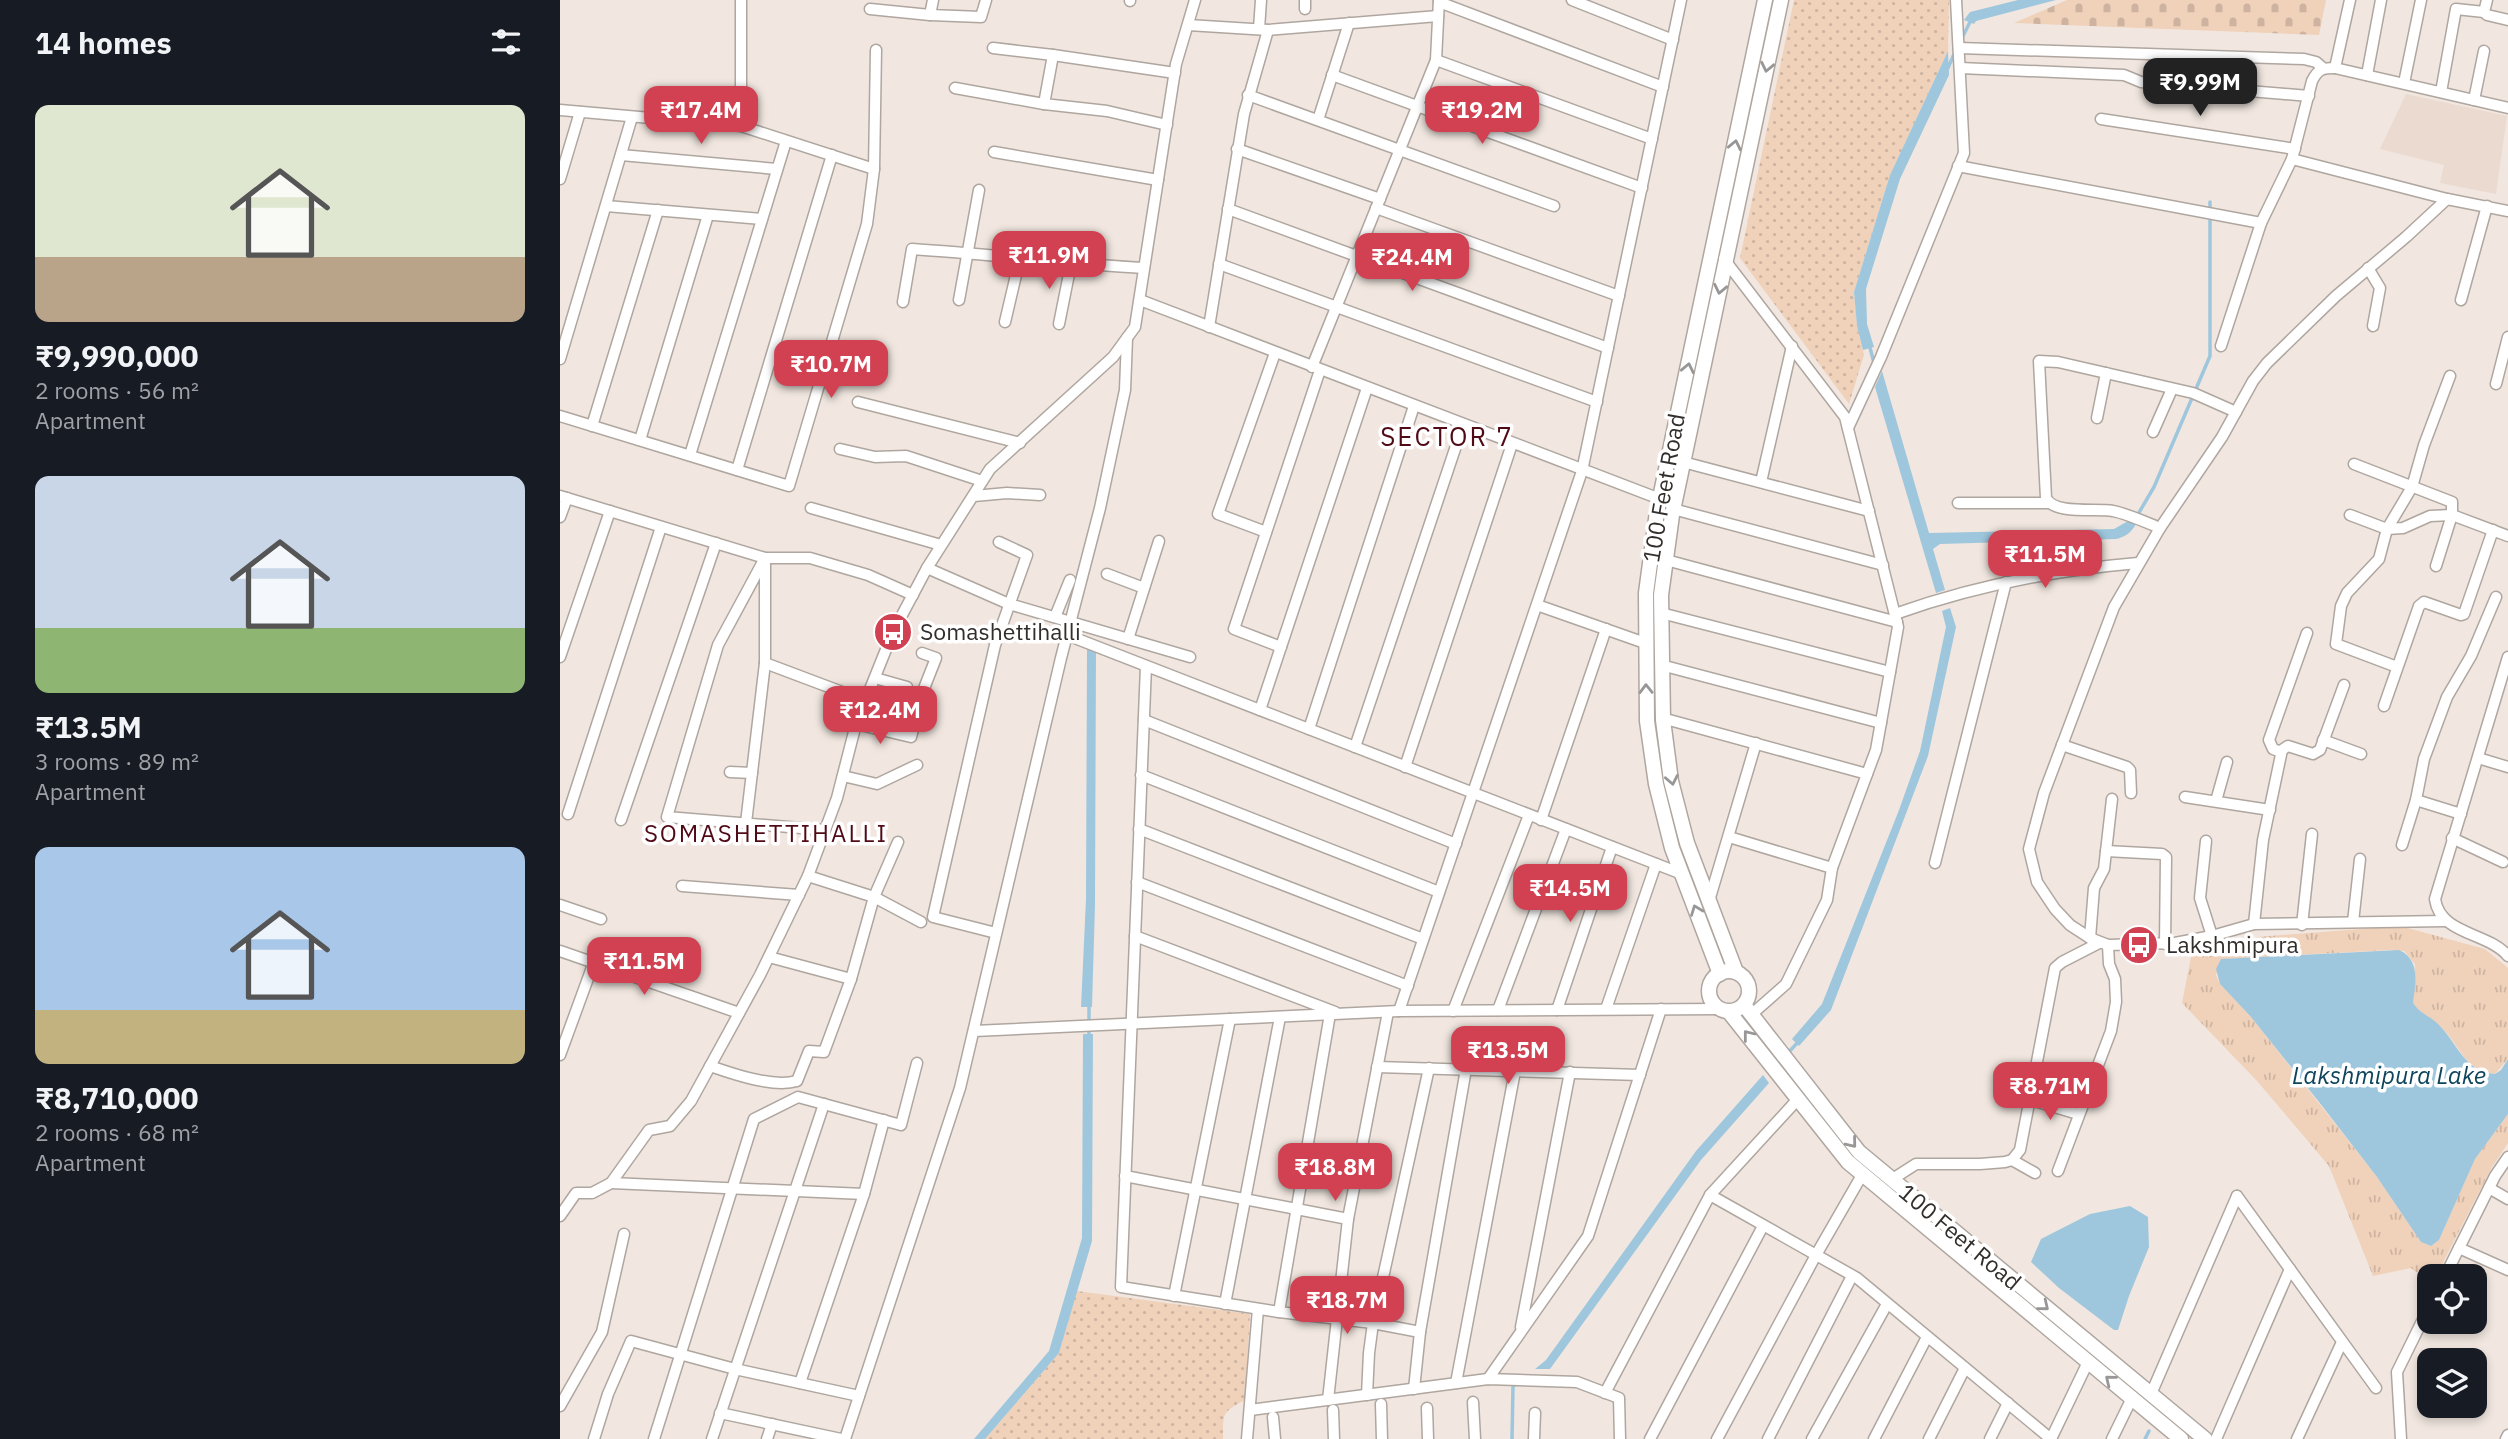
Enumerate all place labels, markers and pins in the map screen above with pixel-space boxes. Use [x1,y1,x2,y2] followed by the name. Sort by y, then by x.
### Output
[2143,58,2257,118] pin: ₹9.99M
[644,86,758,146] pin: ₹17.4M
[1425,86,1539,146] pin: ₹19.2M
[992,232,1106,291] pin: ₹11.9M
[1355,233,1469,293] pin: ₹24.4M
[774,340,888,400] pin: ₹10.7M
[1988,530,2102,590] pin: ₹11.5M
[872,611,914,653] bus stop icon: Somashettihalli
[920,616,1081,646] place label: Somashettihalli
[823,686,937,746] pin: ₹12.4M
[1513,864,1627,924] pin: ₹14.5M
[2118,924,2160,966] bus stop icon: Lakshmipura
[2166,929,2299,959] place label: Lakshmipura
[587,937,701,997] pin: ₹11.5M
[1451,1026,1565,1086] pin: ₹13.5M
[1993,1062,2107,1122] pin: ₹8.71M
[1278,1144,1392,1203] pin: ₹18.8M
[1290,1276,1404,1336] pin: ₹18.7M

